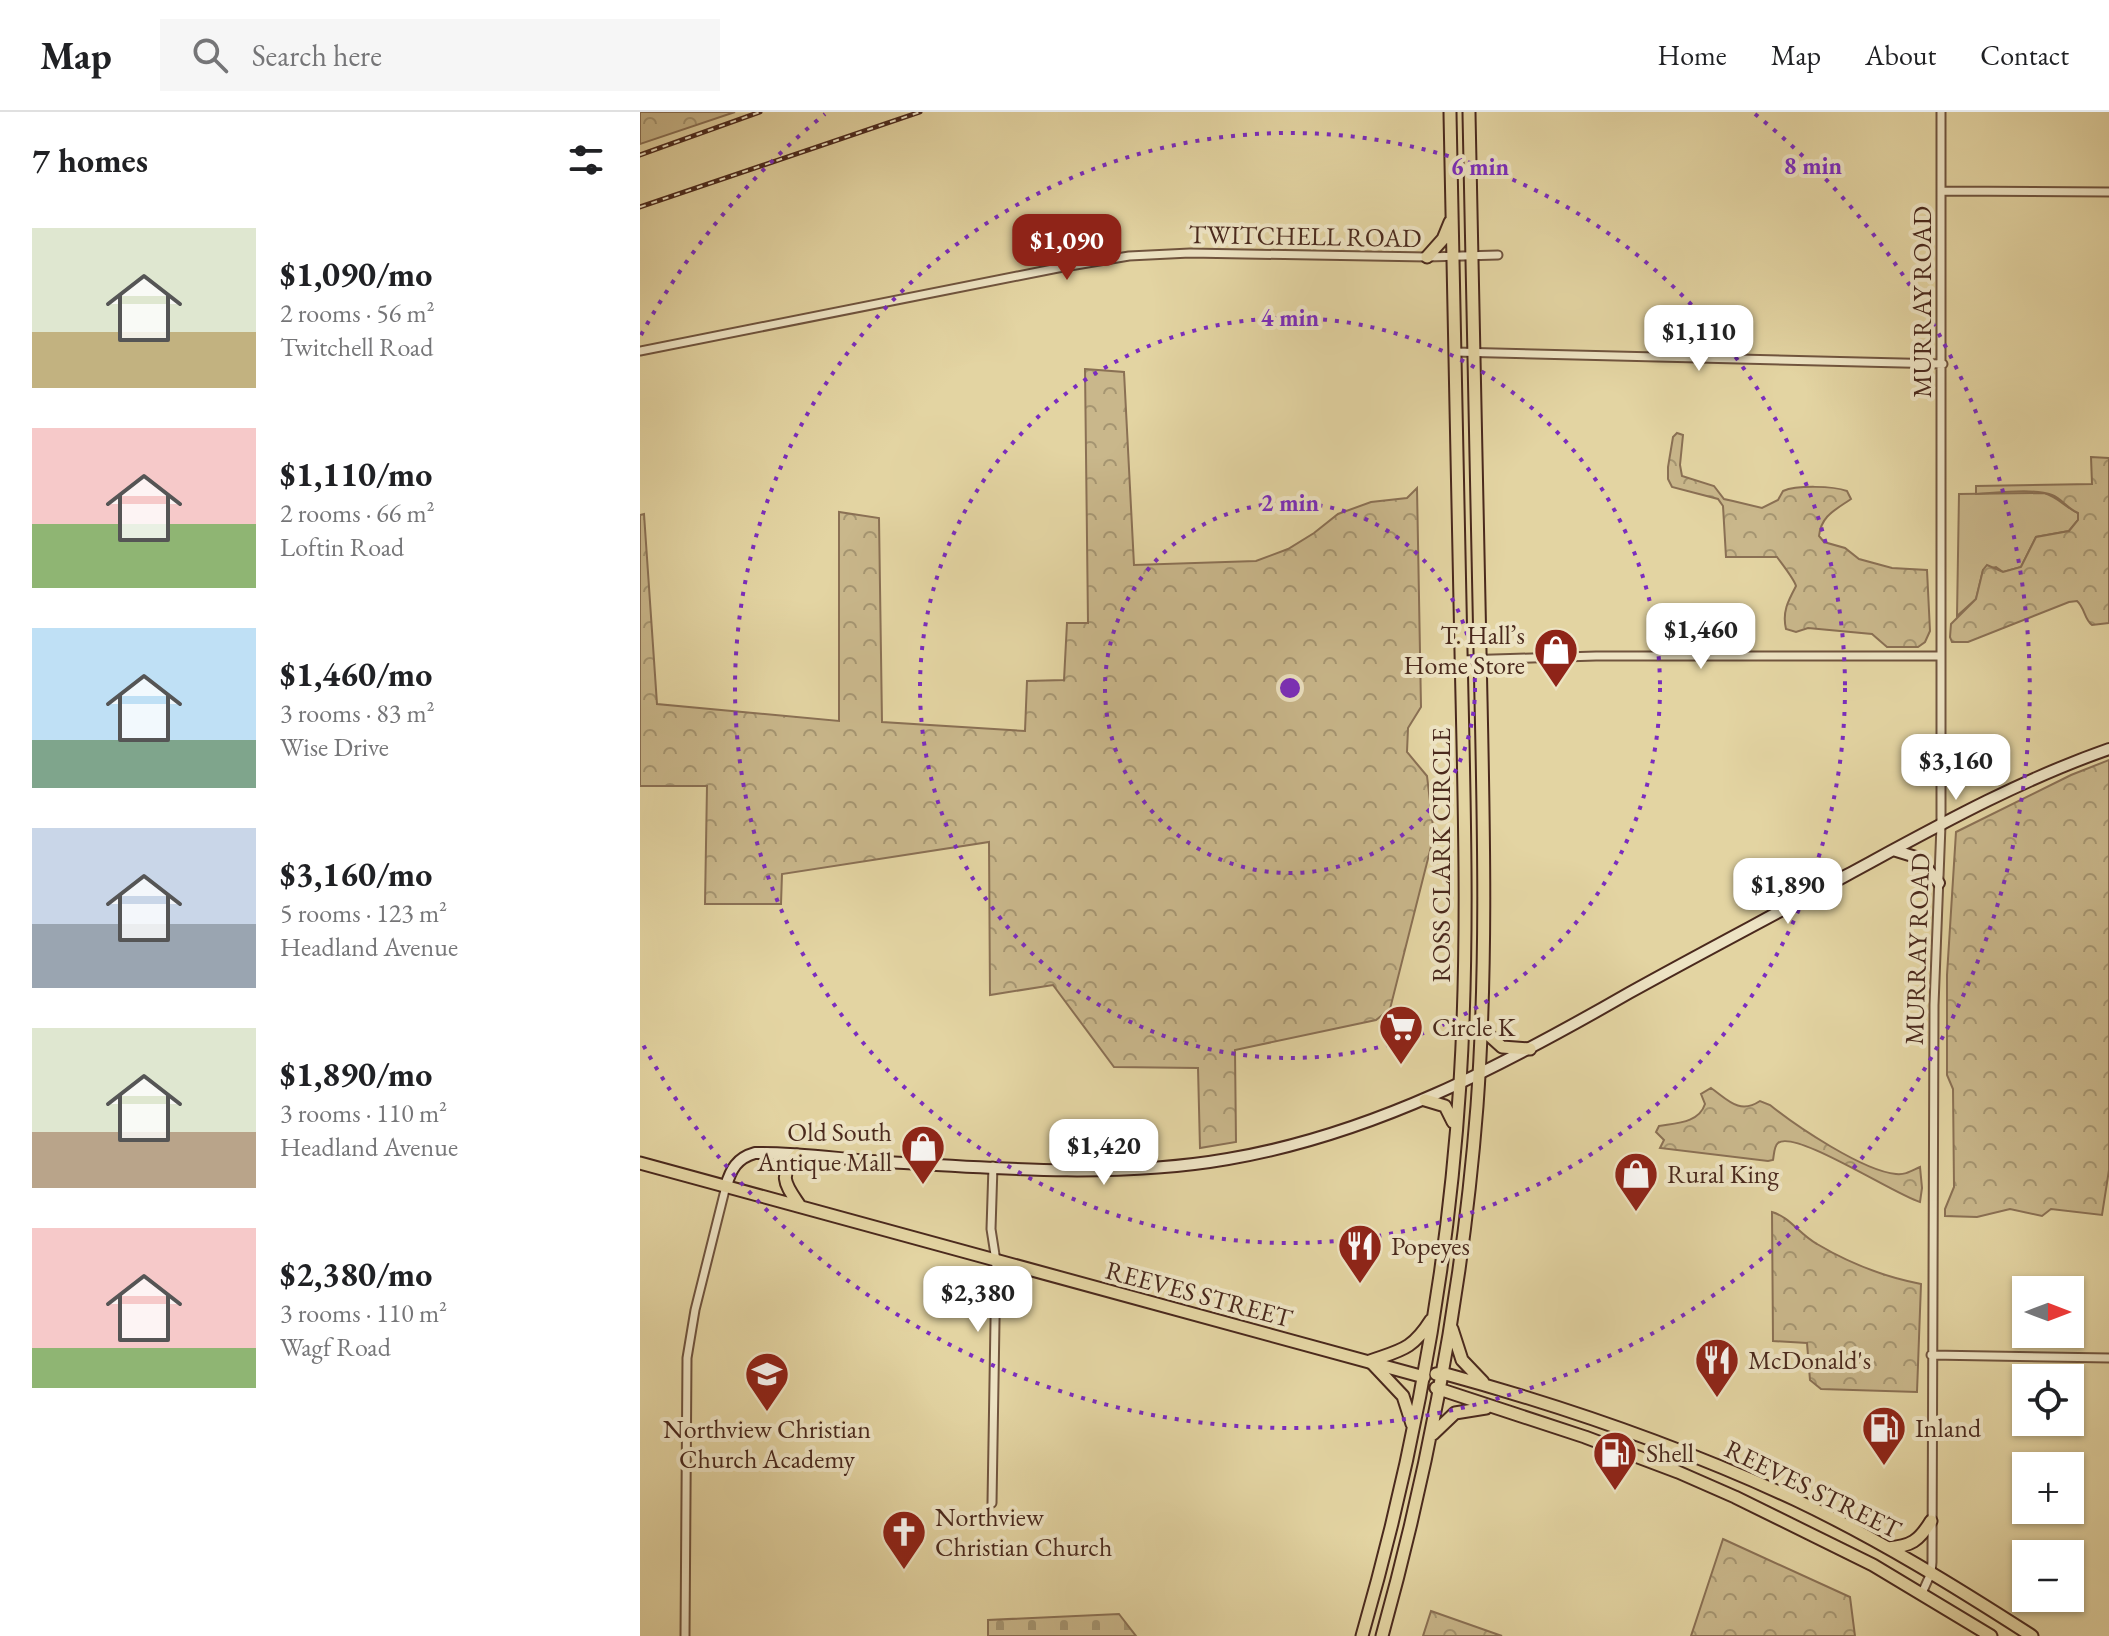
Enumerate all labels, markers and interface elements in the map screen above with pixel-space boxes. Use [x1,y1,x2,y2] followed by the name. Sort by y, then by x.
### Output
[160,19,720,91] search box
[40,31,112,80] text: Map
[188,33,232,77] icon: search
[252,36,382,75] text: Search here
[1657,37,1727,73] text: Home
[1771,37,1821,73] text: Map
[1865,37,1936,73] text: About
[1980,37,2069,73] text: Contact
[32,138,148,182] text: 7 homes
[564,138,608,182] icon: filters
[1784,150,1843,181] text: 8 min
[1451,151,1510,182] text: 6 min
[1905,206,1939,398] street label: MURRAY ROAD
[1002,214,1132,282] pin: $1,090
[1188,217,1422,255] street label: TWITCHELL ROAD
[1030,223,1104,257] text: $1,090
[280,252,432,296] text: $1,090/mo
[96,260,192,356] icon: home
[280,296,435,330] text: 2 rooms · 56 m²
[1261,302,1320,333] text: 4 min
[1634,305,1764,373] pin: $1,110
[1662,314,1736,348] text: $1,110
[280,330,433,364] text: Twitchell Road
[280,452,432,496] text: $1,110/mo
[96,460,192,556] icon: home
[1261,487,1320,518] text: 2 min
[280,496,435,530] text: 2 rooms · 66 m²
[280,530,404,564] text: Loftin Road
[1636,603,1766,671] pin: $1,460
[1664,612,1738,646] text: $1,460
[1404,618,1525,682] place label: T. Hall’s Home Store
[1532,626,1580,689] shop icon: T. Hall’s Home Store
[280,652,432,696] text: $1,460/mo
[96,660,192,756] icon: home
[1276,674,1304,702] centre of rings
[280,696,435,730] text: 3 rooms · 83 m²
[1424,727,1458,982] street label: ROSS CLARK CIRCLE
[280,730,389,764] text: Wise Drive
[1891,734,2021,802] pin: $3,160
[1919,743,1993,777] text: $3,160
[280,852,432,896] text: $3,160/mo
[1897,852,1937,1046] street label: MURRAY ROAD
[1723,858,1853,926] pin: $1,890
[96,860,192,956] icon: home
[1751,867,1825,901] text: $1,890
[280,896,447,930] text: 5 rooms · 123 m²
[280,930,458,964] text: Headland Avenue
[1377,1003,1425,1066] supermarket icon: Circle K
[1432,1010,1516,1044] place label: Circle K
[280,1052,432,1096] text: $1,890/mo
[96,1060,192,1156] icon: home
[280,1096,447,1130] text: 3 rooms · 110 m²
[756,1115,892,1179] place label: Old South Antique Mall
[1039,1119,1169,1187] pin: $1,420
[899,1123,947,1186] shop icon: Old South Antique Mall
[1067,1128,1141,1162] text: $1,420
[280,1130,458,1164] text: Headland Avenue
[1612,1150,1660,1213] shop icon: Rural King
[1667,1157,1780,1191] place label: Rural King
[1336,1222,1384,1285] restaurant icon: Popeyes
[1391,1229,1470,1263] place label: Popeyes
[280,1252,432,1296] text: $2,380/mo
[1102,1253,1297,1335] street label: REEVES STREET
[96,1260,192,1356] icon: home
[913,1266,1043,1334] pin: $2,380
[941,1275,1015,1309] text: $2,380
[2012,1276,2084,1348] north arrow
[2012,1276,2084,1612] map controls
[280,1296,447,1330] text: 3 rooms · 110 m²
[280,1330,391,1364] text: Wagf Road
[1693,1336,1741,1399] restaurant icon: McDonald's
[1748,1343,1871,1377] place label: McDonald's
[743,1350,791,1413] school or university icon: Northview Christian Church Academy
[2012,1364,2084,1436] button: locate
[1860,1404,1908,1467] fuel station icon: Inland
[1915,1411,1982,1445] place label: Inland
[663,1412,871,1476] place label: Northview Christian Church Academy
[1591,1429,1639,1492] fuel station icon: Shell
[1719,1432,1907,1547] street label: REEVES STREET
[1646,1436,1694,1470] place label: Shell
[2012,1452,2084,1524] button: +
[935,1500,1112,1564] place label: Northview Christian Church
[880,1508,928,1571] church icon: Northview Christian Church
[2012,1540,2084,1612] button: −

